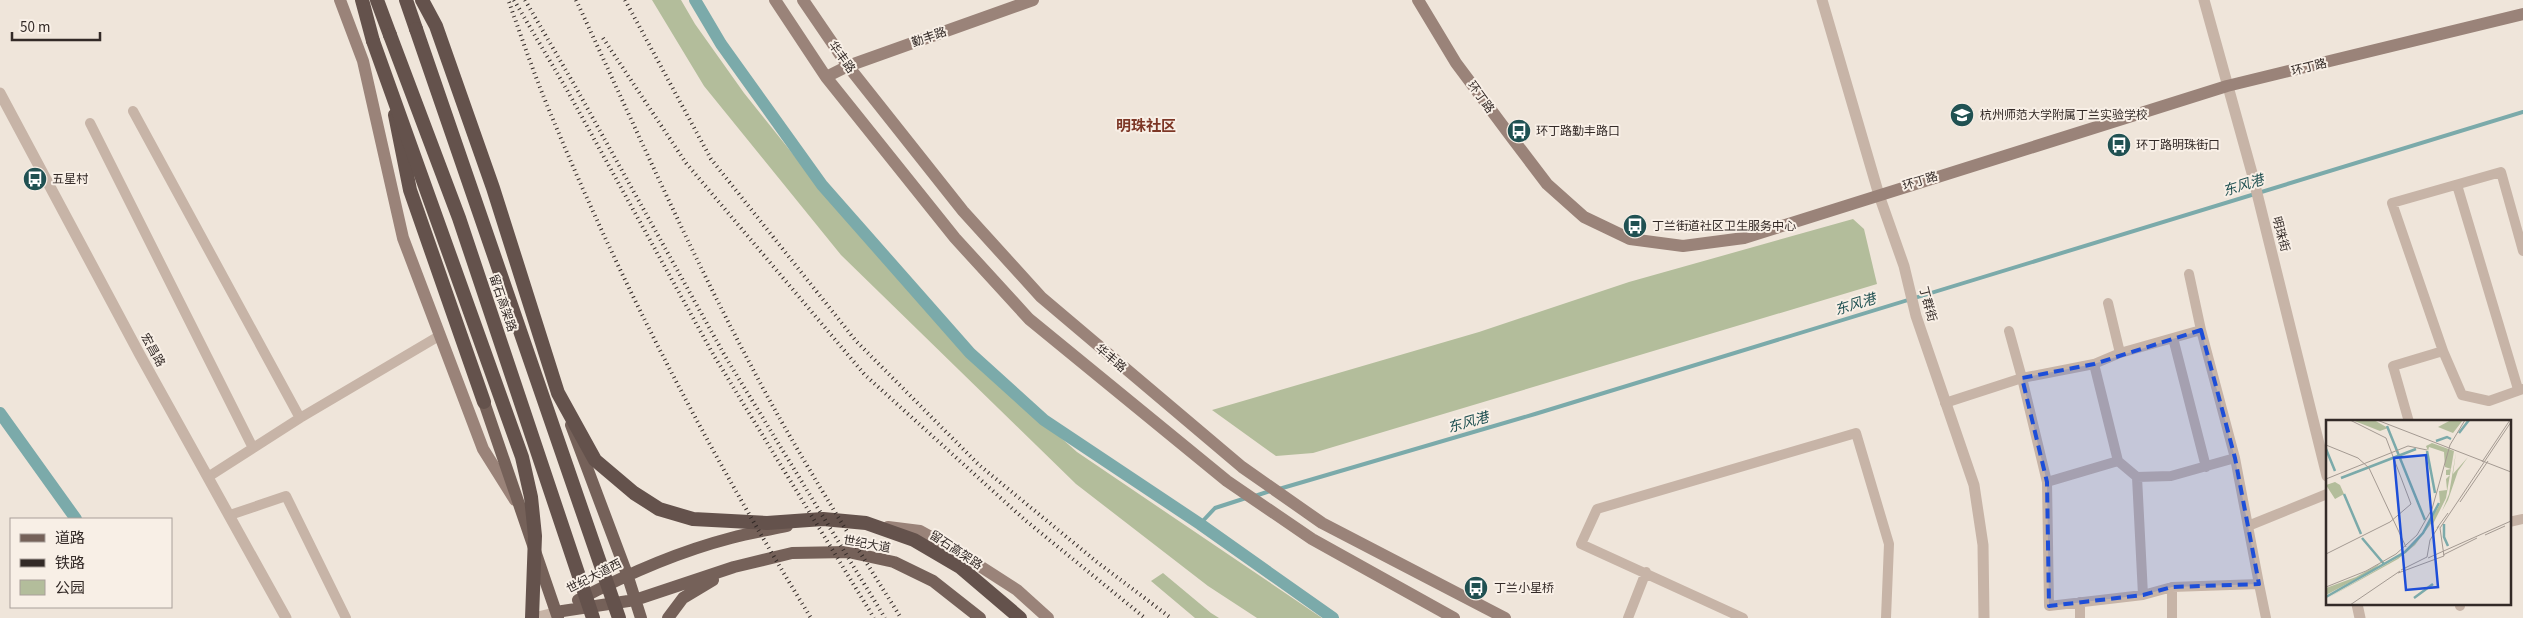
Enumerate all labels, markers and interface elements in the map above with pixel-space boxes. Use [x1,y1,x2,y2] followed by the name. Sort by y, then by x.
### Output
[12,10,100,42] scale bar
[20,17,50,38] text: 50 m
[909,24,949,51] street label: 勤丰路
[824,38,859,77] street label: 华丰路
[2290,55,2329,80] street label: 环丁路
[1463,78,1498,117] street label: 环丁路
[1949,102,1975,128] school or university icon: 杭州师范大学附属丁兰实验学校
[1980,107,2148,124] place label: 杭州师范大学附属丁兰实验学校
[1116,116,1176,137] district label: 明珠社区
[1506,118,1532,144] bus stop icon: 环丁路勤丰路口
[1536,123,1620,140] place label: 环丁路勤丰路口
[2106,132,2132,158] bus stop icon: 环丁路明珠街口
[2136,137,2220,154] place label: 环丁路明珠街口
[22,166,48,192] bus stop icon: 五星村
[1900,168,1940,195] street label: 环丁路
[2220,170,2268,202] water label: 东风港
[52,171,89,188] place label: 五星村
[1622,213,1648,239] bus stop icon: 丁兰街道社区卫生服务中心
[2268,215,2293,254] street label: 明珠街
[1652,218,1796,235] place label: 丁兰街道社区卫生服务中心
[485,272,520,334] street label: 留石高架路
[1915,285,1940,324] street label: 丁群街
[1832,289,1880,321] water label: 东风港
[136,330,169,370] street label: 宏昌路
[1091,340,1130,376] street label: 华丰路
[1445,407,1493,438] water label: 东风港
[2326,420,2510,606] inset map
[10,518,172,608] legend
[926,527,986,574] street label: 留石高架路
[55,528,85,549] text: 道路
[842,532,892,557] street label: 世纪大道
[55,553,85,574] text: 铁路
[564,555,625,598] street label: 世纪大道西
[1463,575,1489,601] bus stop icon: 丁兰小星桥
[55,578,85,599] text: 公园
[1494,580,1554,597] place label: 丁兰小星桥

